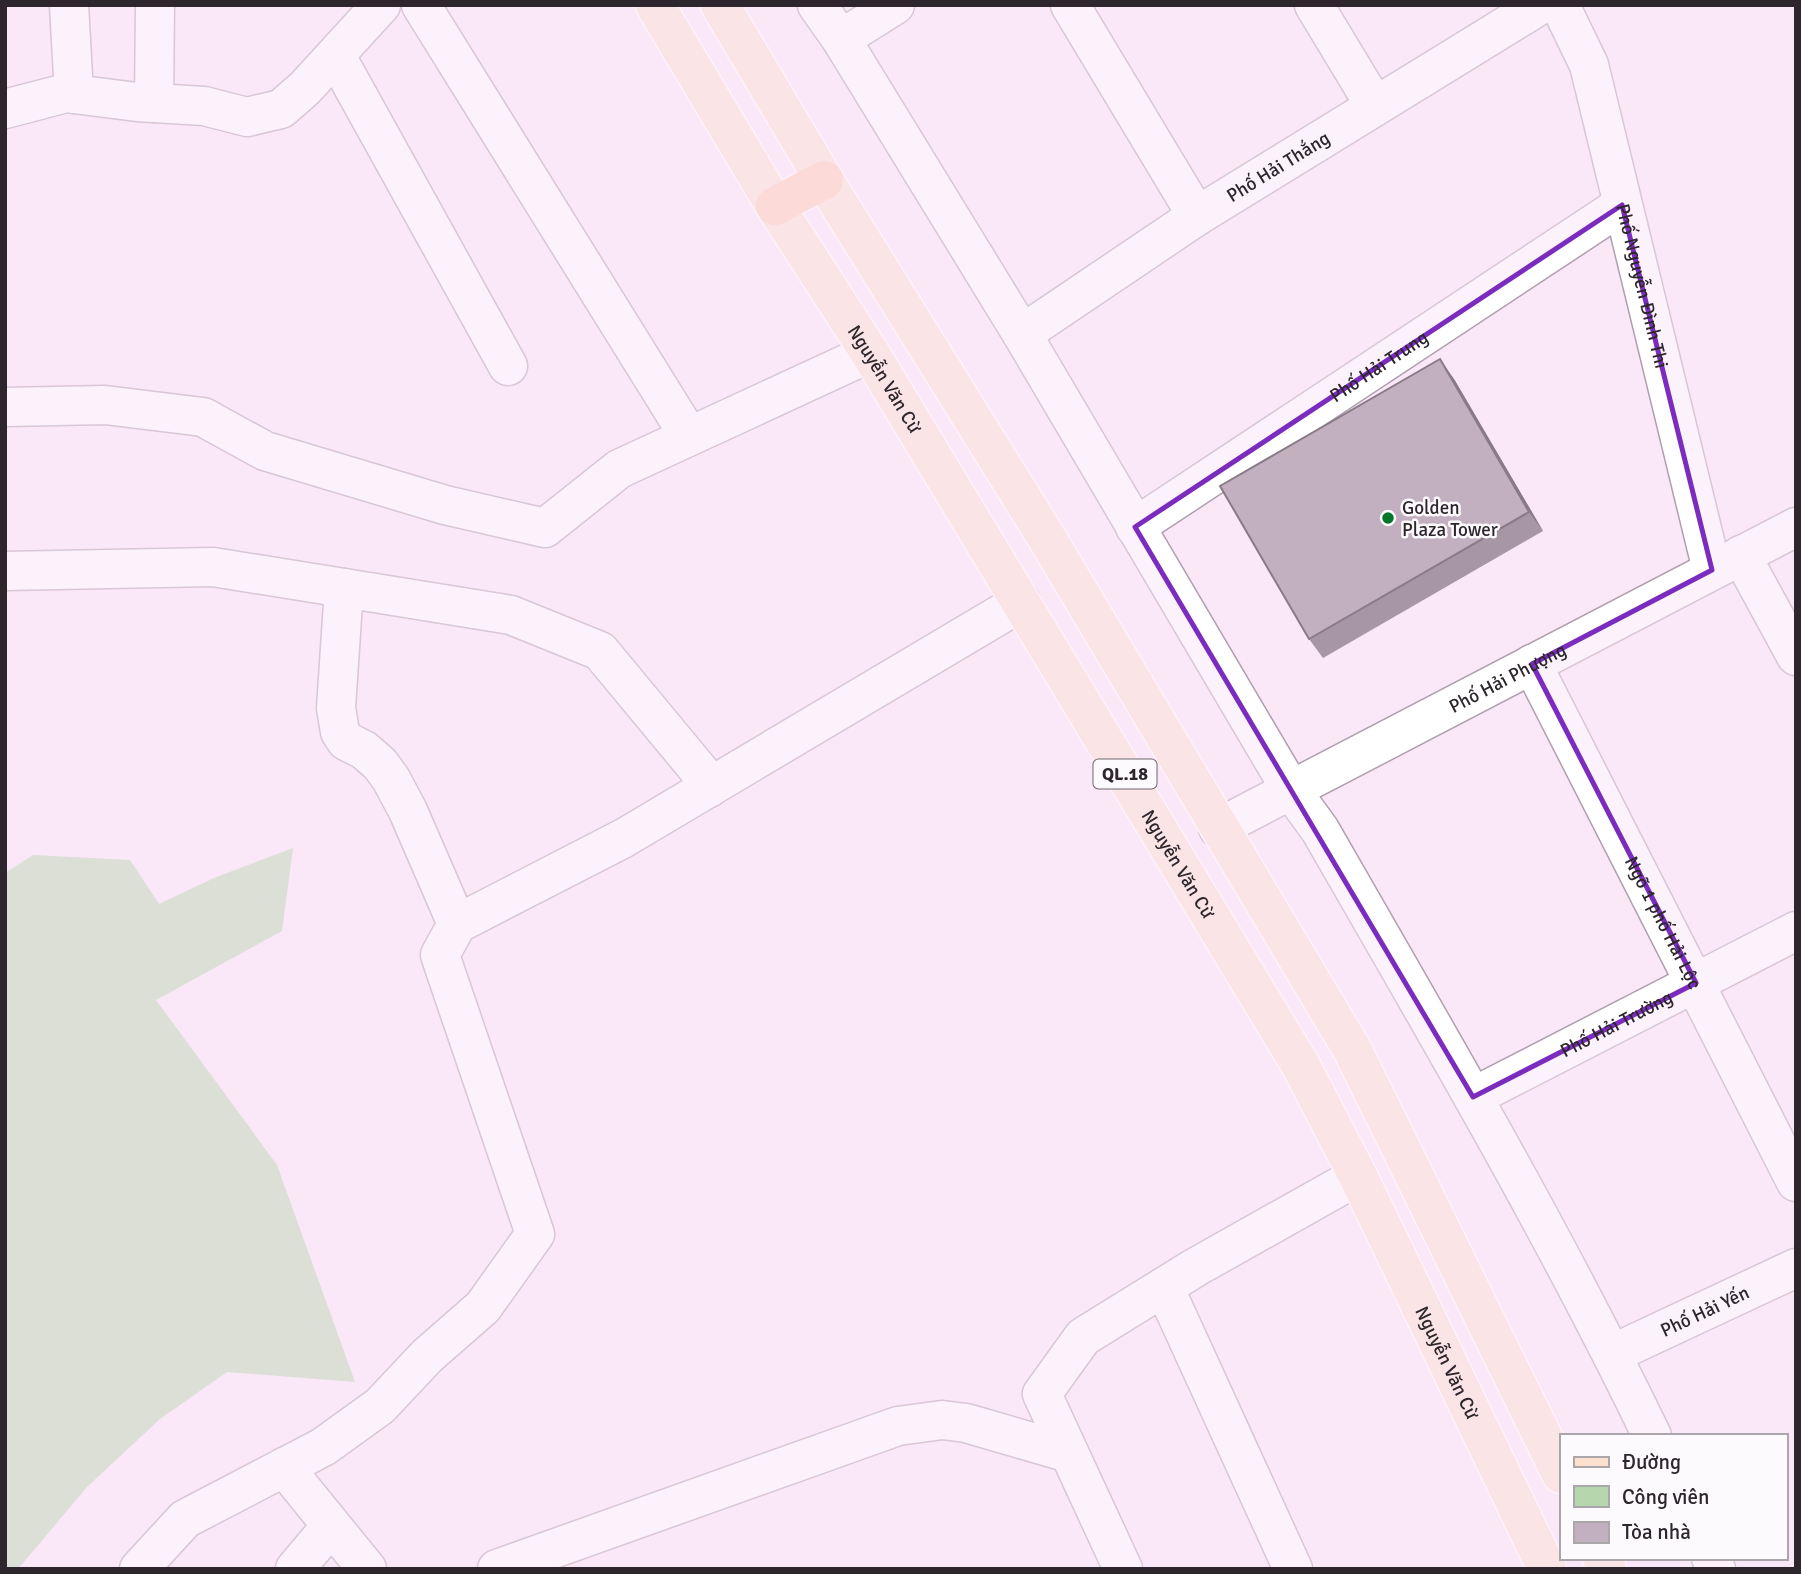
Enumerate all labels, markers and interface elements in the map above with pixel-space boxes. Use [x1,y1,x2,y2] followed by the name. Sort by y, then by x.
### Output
[1222,126,1334,208] street label: Phố Hải Thắng
[1610,201,1673,371] street label: Phố Nguyễn Đình Thi
[842,321,927,438] street label: Nguyễn Văn Cừ
[1325,326,1433,408] street label: Phố Hải Trung
[1402,496,1498,542] place label: Golden Plaza Tower
[1380,510,1396,526] marker: Golden Plaza Tower
[1445,638,1570,719] street label: Phố Hải Phượng
[1094,760,1156,788] road number: QL.18
[1136,806,1220,923] street label: Nguyễn Văn Cừ
[1619,852,1707,993] street label: Ngõ 1 phố Hải Lộc
[1556,985,1677,1063] street label: Phố Hải Trường
[1657,1281,1753,1343] street label: Phố Hải Yến
[1409,1302,1484,1424] street label: Nguyễn Văn Cừ
[1560,1434,1787,1560] legend
[1622,1449,1681,1475] text: Đường
[1622,1484,1710,1510] text: Công viên
[1622,1519,1691,1545] text: Tòa nhà

